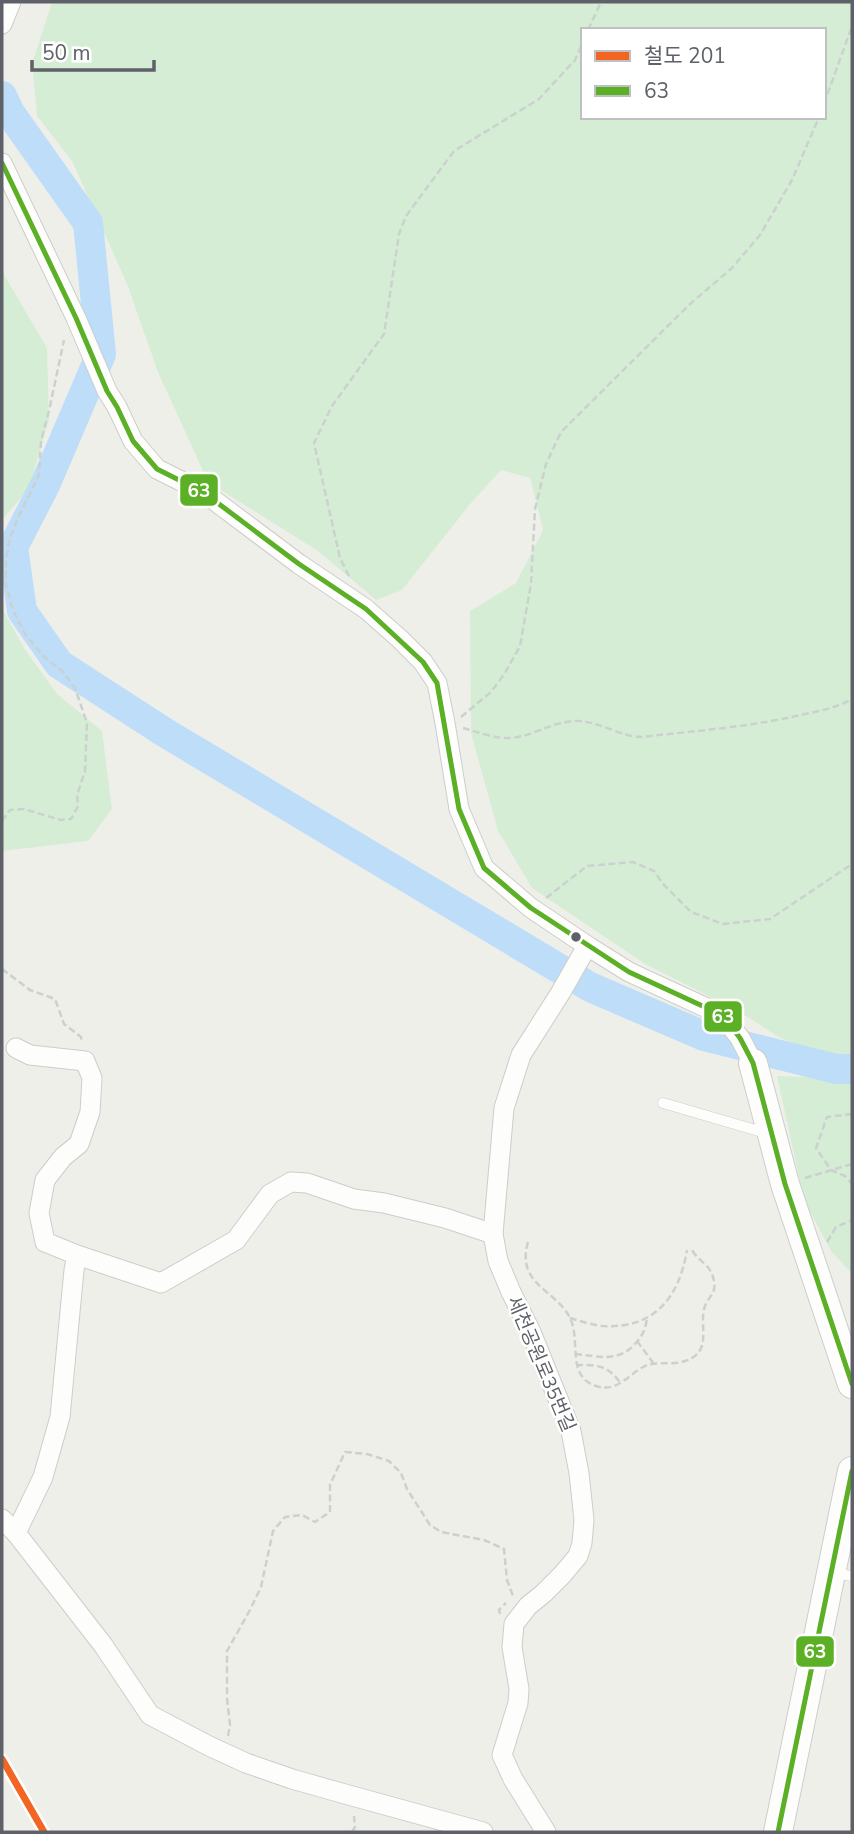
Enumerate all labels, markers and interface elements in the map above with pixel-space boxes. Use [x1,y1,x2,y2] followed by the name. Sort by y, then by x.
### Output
[32,28,154,72] scale bar
[581,28,826,119] legend
[42,39,91,67] text: 50 m
[644,42,726,70] text: 철도 201
[644,77,669,105] text: 63
[179,473,219,507] line badge: 63
[188,478,210,504] text: 63
[569,930,583,944] unlabelled marker
[703,1000,743,1033] line badge: 63
[712,1004,734,1030] text: 63
[501,1292,581,1436] street label: 세천공원로35번길
[795,1635,835,1668] line badge: 63
[804,1639,826,1665] text: 63

